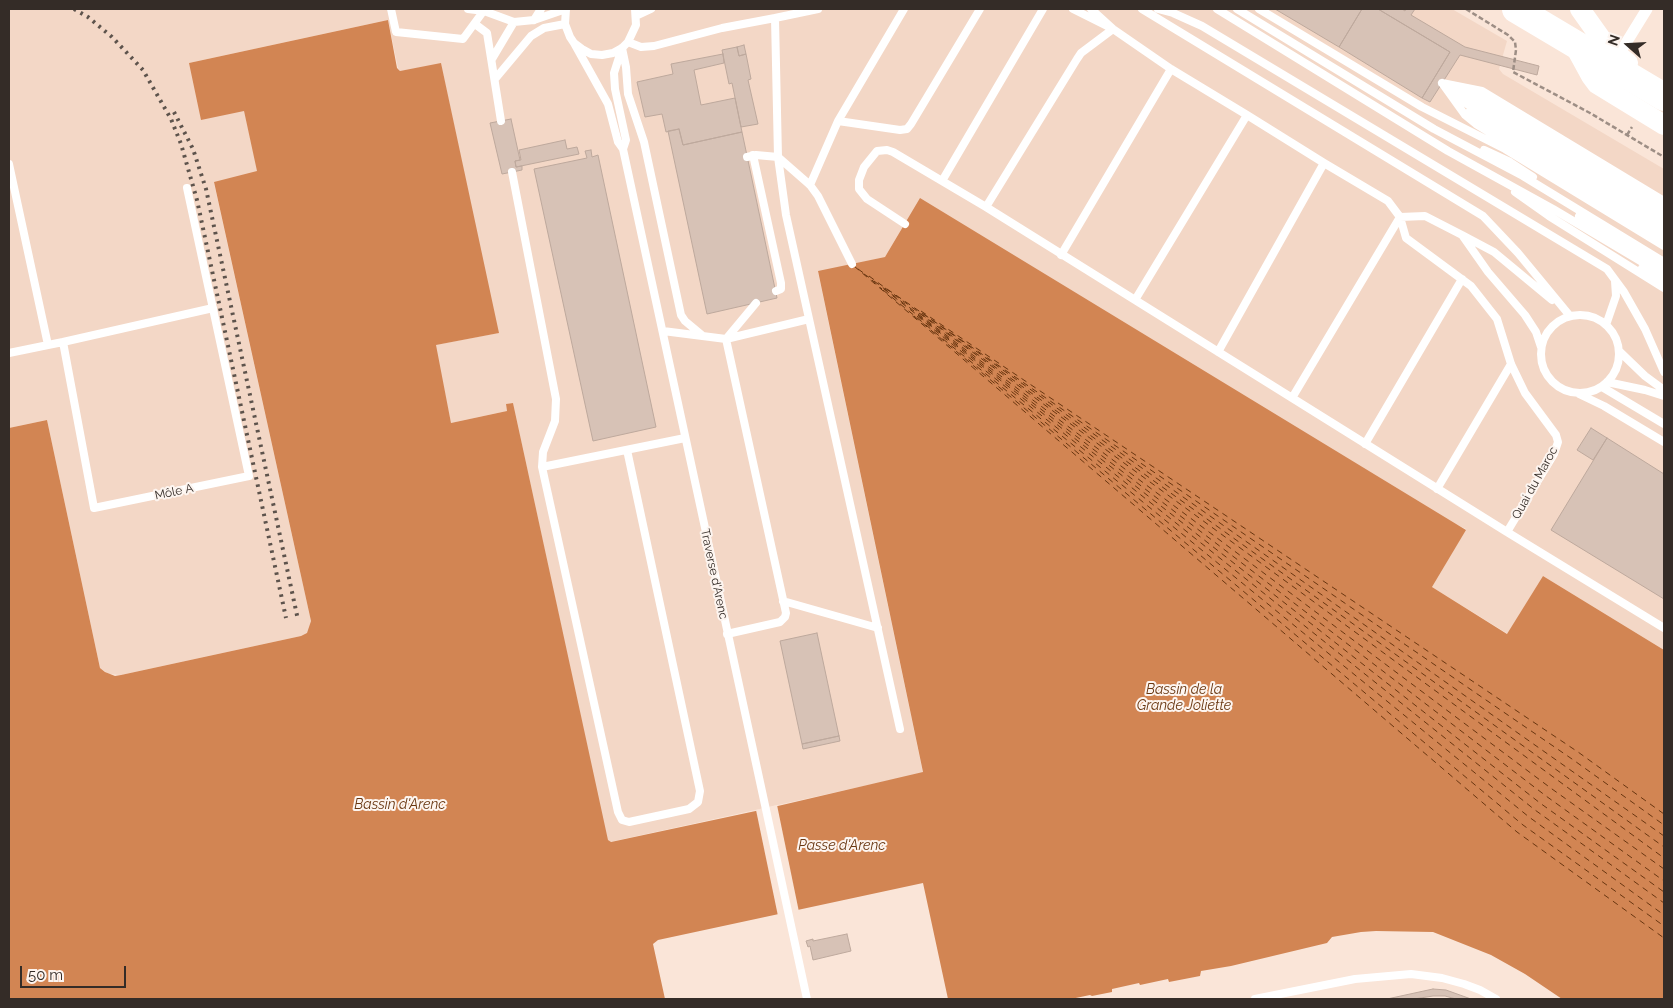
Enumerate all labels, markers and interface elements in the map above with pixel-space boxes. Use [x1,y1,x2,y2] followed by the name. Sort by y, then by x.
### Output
[1603,20,1653,70] north arrow
[1605,32,1623,48] text: N
[1509,444,1561,522] street label: Quai du Maroc
[153,481,195,503] street label: Môle A
[697,528,731,620] street label: Traverse d'Arenc
[1137,682,1231,714] water label: Bassin de la Grande Joliette
[354,797,446,813] water label: Bassin d'Arenc
[798,838,886,854] water label: Passe d'Arenc
[22,956,129,988] scale bar
[28,966,63,984] text: 50 m

